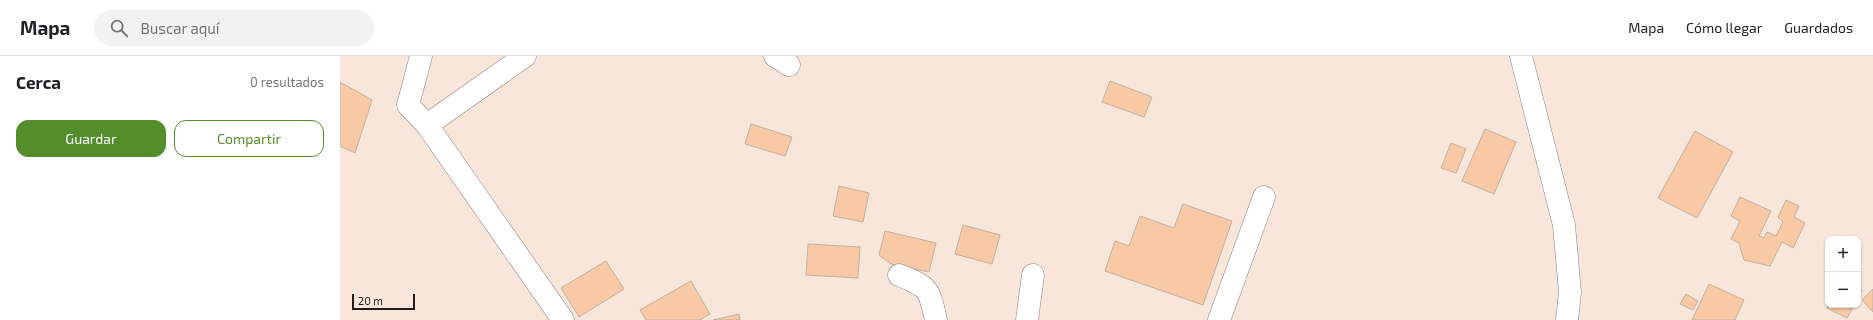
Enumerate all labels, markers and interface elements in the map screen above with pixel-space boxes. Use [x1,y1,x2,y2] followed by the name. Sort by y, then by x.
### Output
[94,10,374,46] search box
[20,16,70,39] text: Mapa
[108,17,130,39] icon: search
[140,19,220,37] text: Buscar aquí
[1628,19,1664,36] text: Mapa
[1686,19,1762,36] text: Cómo llegar
[1784,19,1853,36] text: Guardados
[16,72,61,92] text: Cerca
[250,74,324,90] text: 0 resultados
[16,120,166,157] button: Guardar
[174,120,324,157] button: Compartir
[1825,236,1861,308] map controls
[1825,236,1861,272] button: +
[1825,272,1861,308] button: −
[352,292,415,311] scale bar
[358,294,383,307] text: 20 m

